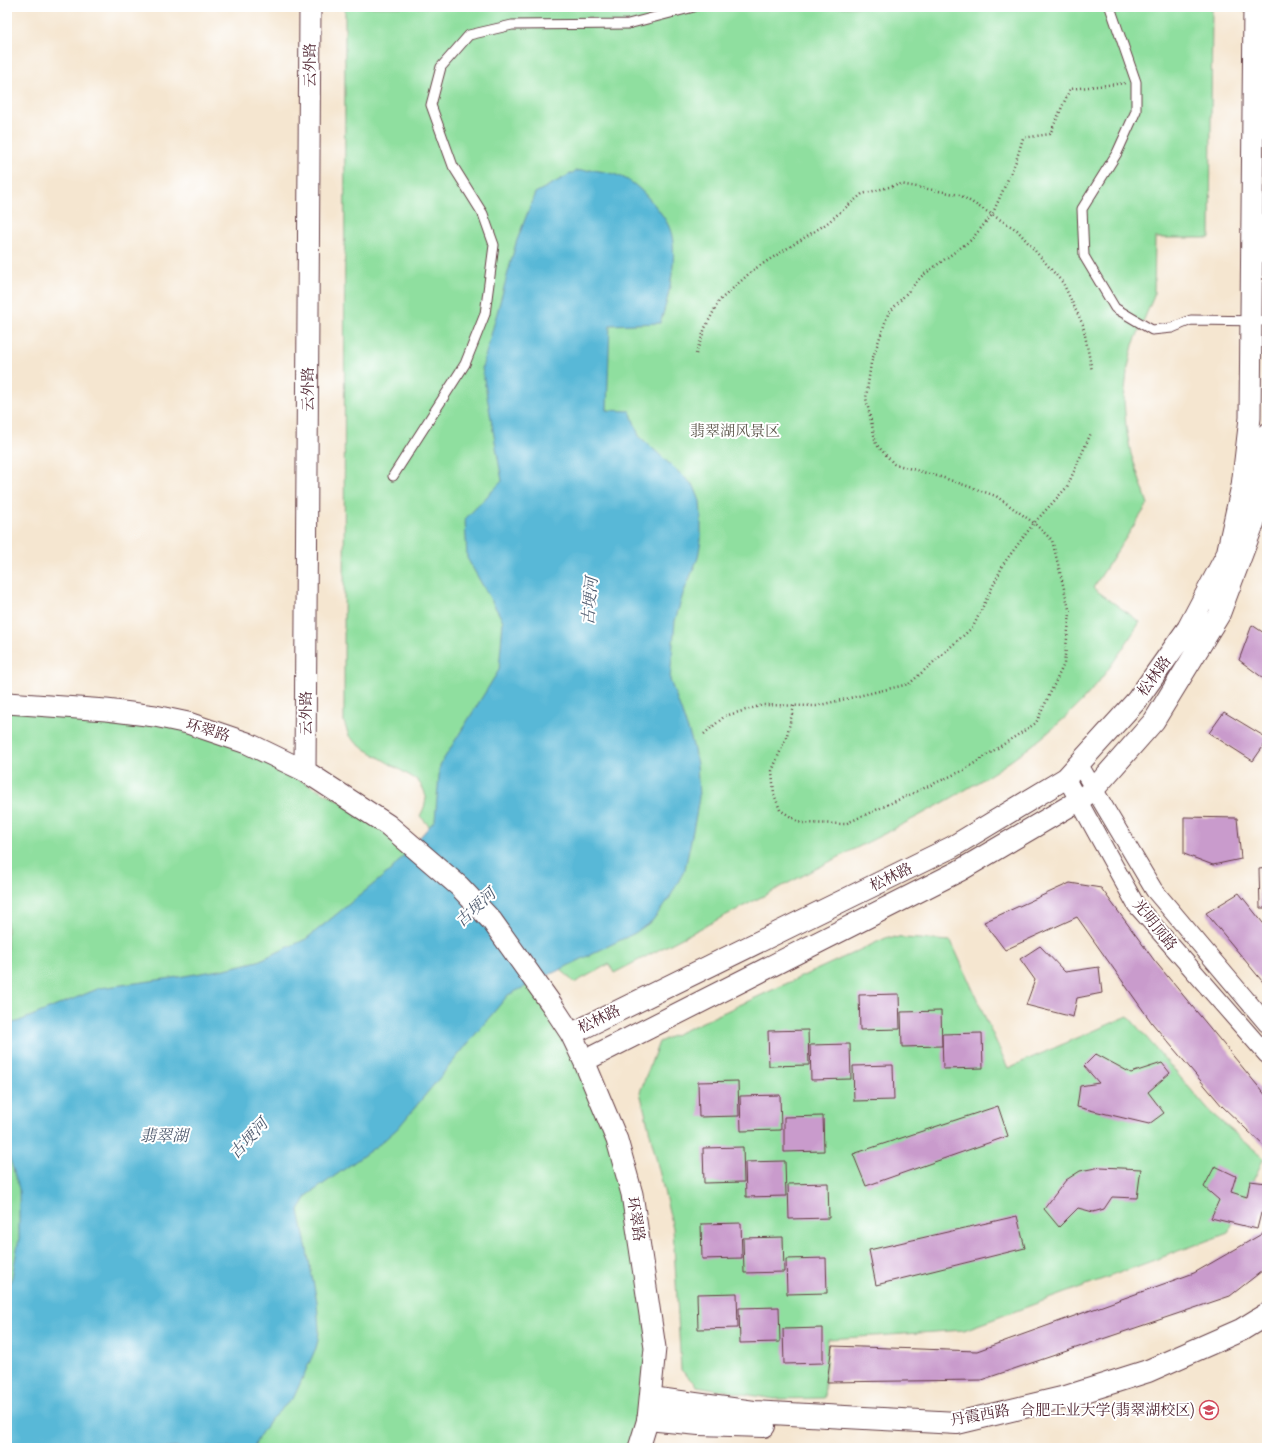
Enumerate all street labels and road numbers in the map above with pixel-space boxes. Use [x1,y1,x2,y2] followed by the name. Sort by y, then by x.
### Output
[300,42,320,88] street label: 云外路
[298,366,318,412] street label: 云外路
[1133,652,1175,700] street label: 松林路
[296,690,316,736] street label: 云外路
[184,714,232,746] street label: 环翠路
[866,858,916,896] street label: 松林路
[1128,895,1182,955] street label: 光明顶路
[574,1000,624,1038] street label: 松林路
[623,1195,649,1243] street label: 环翠路
[949,1400,1011,1430] street label: 丹霞西路

